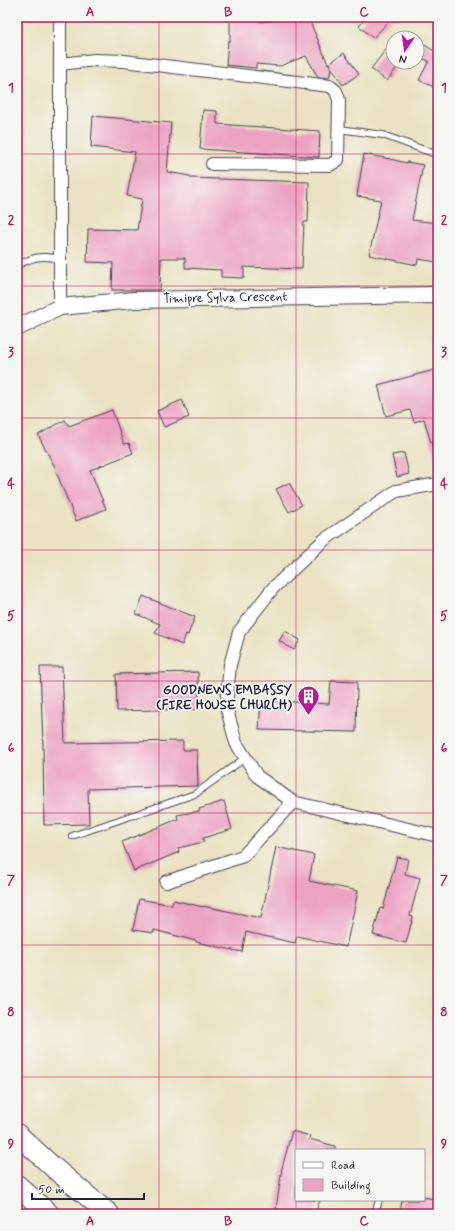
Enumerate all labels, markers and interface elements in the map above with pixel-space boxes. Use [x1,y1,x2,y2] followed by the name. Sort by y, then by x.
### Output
[86,4,94,21] text: A
[224,4,233,21] text: B
[359,4,369,21] text: C
[385,30,425,70] north arrow
[398,51,408,66] text: N
[8,80,14,97] text: 1
[441,80,447,97] text: 1
[8,212,15,229] text: 2
[441,212,448,229] text: 2
[163,288,287,308] street label: Timipre Sylva Crescent
[8,344,14,361] text: 3
[441,344,447,361] text: 3
[7,476,15,493] text: 4
[440,476,448,493] text: 4
[7,608,15,625] text: 5
[440,608,448,625] text: 5
[156,682,293,714] place label: GOODNEWS EMBASSY (FIRE HOUSE CHURCH)
[295,684,321,717] building icon: GOODNEWS EMBASSY (FIRE HOUSE CHURCH)
[8,740,15,757] text: 6
[441,740,448,757] text: 6
[7,872,15,889] text: 7
[440,872,448,889] text: 7
[7,1004,15,1021] text: 8
[440,1004,448,1021] text: 8
[8,1136,15,1153] text: 9
[441,1136,448,1153] text: 9
[295,1149,425,1201] legend
[331,1158,355,1174] text: Road
[32,1175,144,1201] scale bar
[331,1178,371,1195] text: Building
[38,1182,65,1198] text: 50 m
[86,1213,94,1230] text: A
[224,1213,233,1230] text: B
[359,1213,369,1230] text: C

